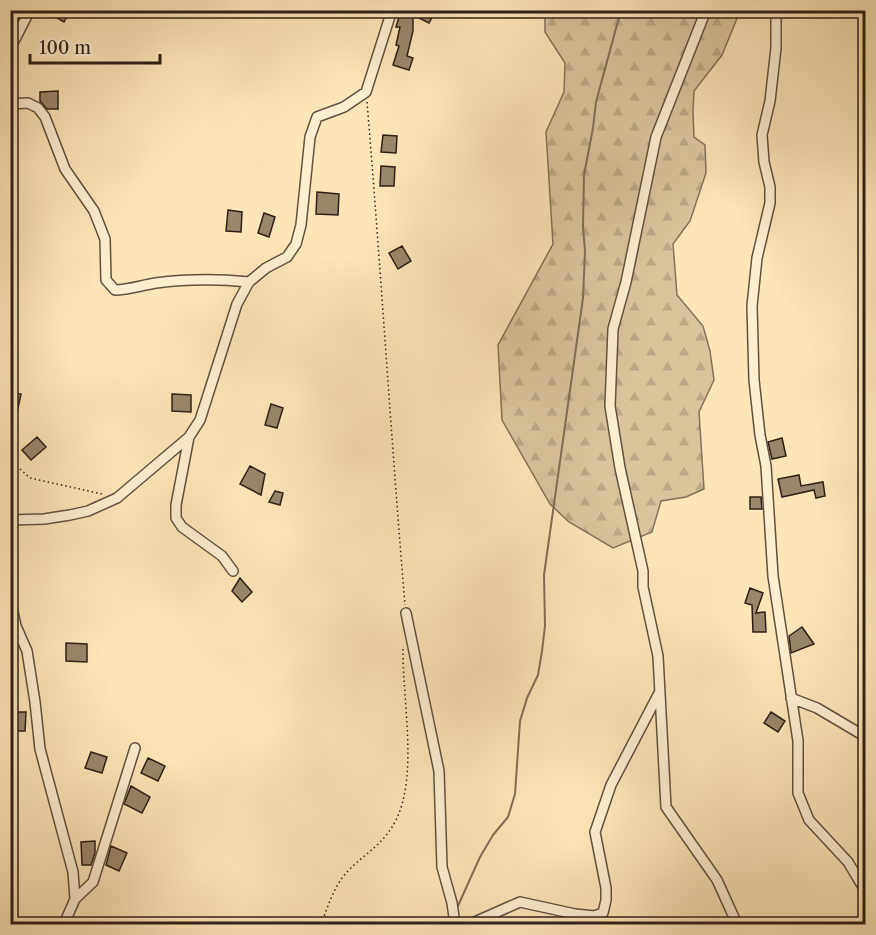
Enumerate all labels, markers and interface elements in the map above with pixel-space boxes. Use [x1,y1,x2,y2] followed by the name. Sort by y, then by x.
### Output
[30,27,160,65] scale bar
[39,37,91,59] text: 100 m

